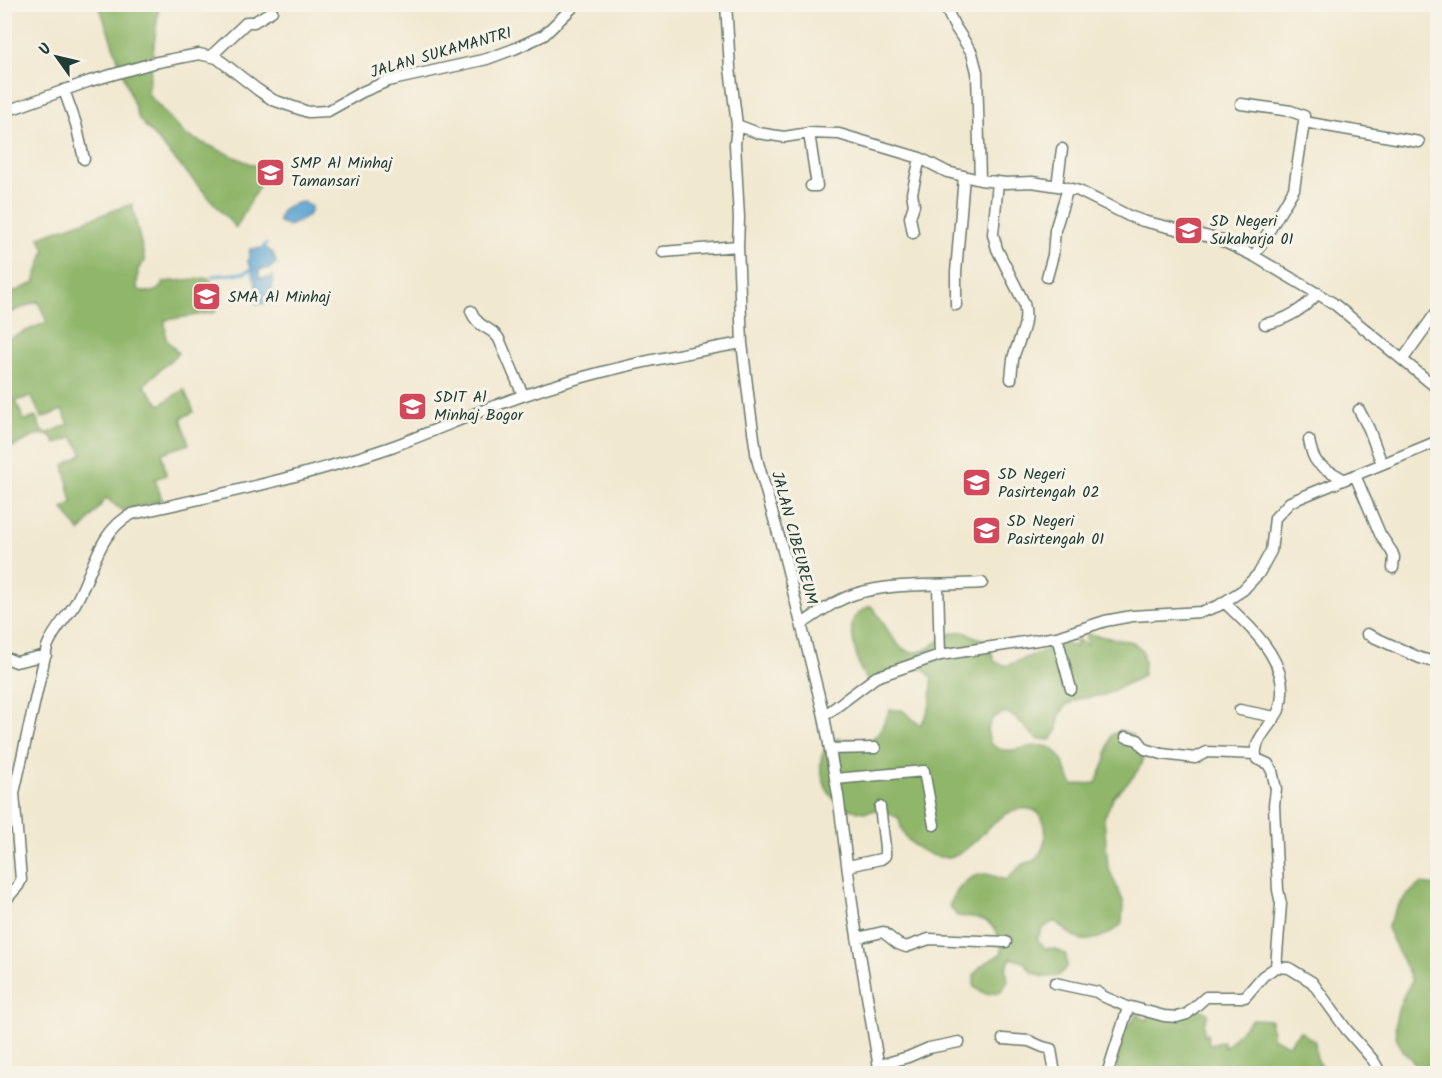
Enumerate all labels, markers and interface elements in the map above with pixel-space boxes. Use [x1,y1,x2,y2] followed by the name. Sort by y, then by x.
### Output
[367,21,515,85] street label: JALAN SUKAMANTRI
[27,27,87,87] north arrow
[33,38,59,60] text: U
[291,151,393,194] place label: SMP Al Minhaj Tamansari
[254,156,286,188] school or university icon: SMP Al Minhaj Tamansari
[1210,209,1294,252] place label: SD Negeri Sukaharja 01
[1173,214,1205,246] school or university icon: SD Negeri Sukaharja 01
[191,281,223,313] school or university icon: SMA Al Minhaj
[228,285,331,310] place label: SMA Al Minhaj
[434,385,525,428] place label: SDIT Al Minhaj Bogor
[397,390,429,422] school or university icon: SDIT Al Minhaj Bogor
[998,462,1099,505] place label: SD Negeri Pasirtengah 02
[961,467,993,499] school or university icon: SD Negeri Pasirtengah 02
[764,468,824,608] street label: JALAN CIBEUREUM
[1007,509,1104,552] place label: SD Negeri Pasirtengah 01
[970,514,1002,546] school or university icon: SD Negeri Pasirtengah 01

